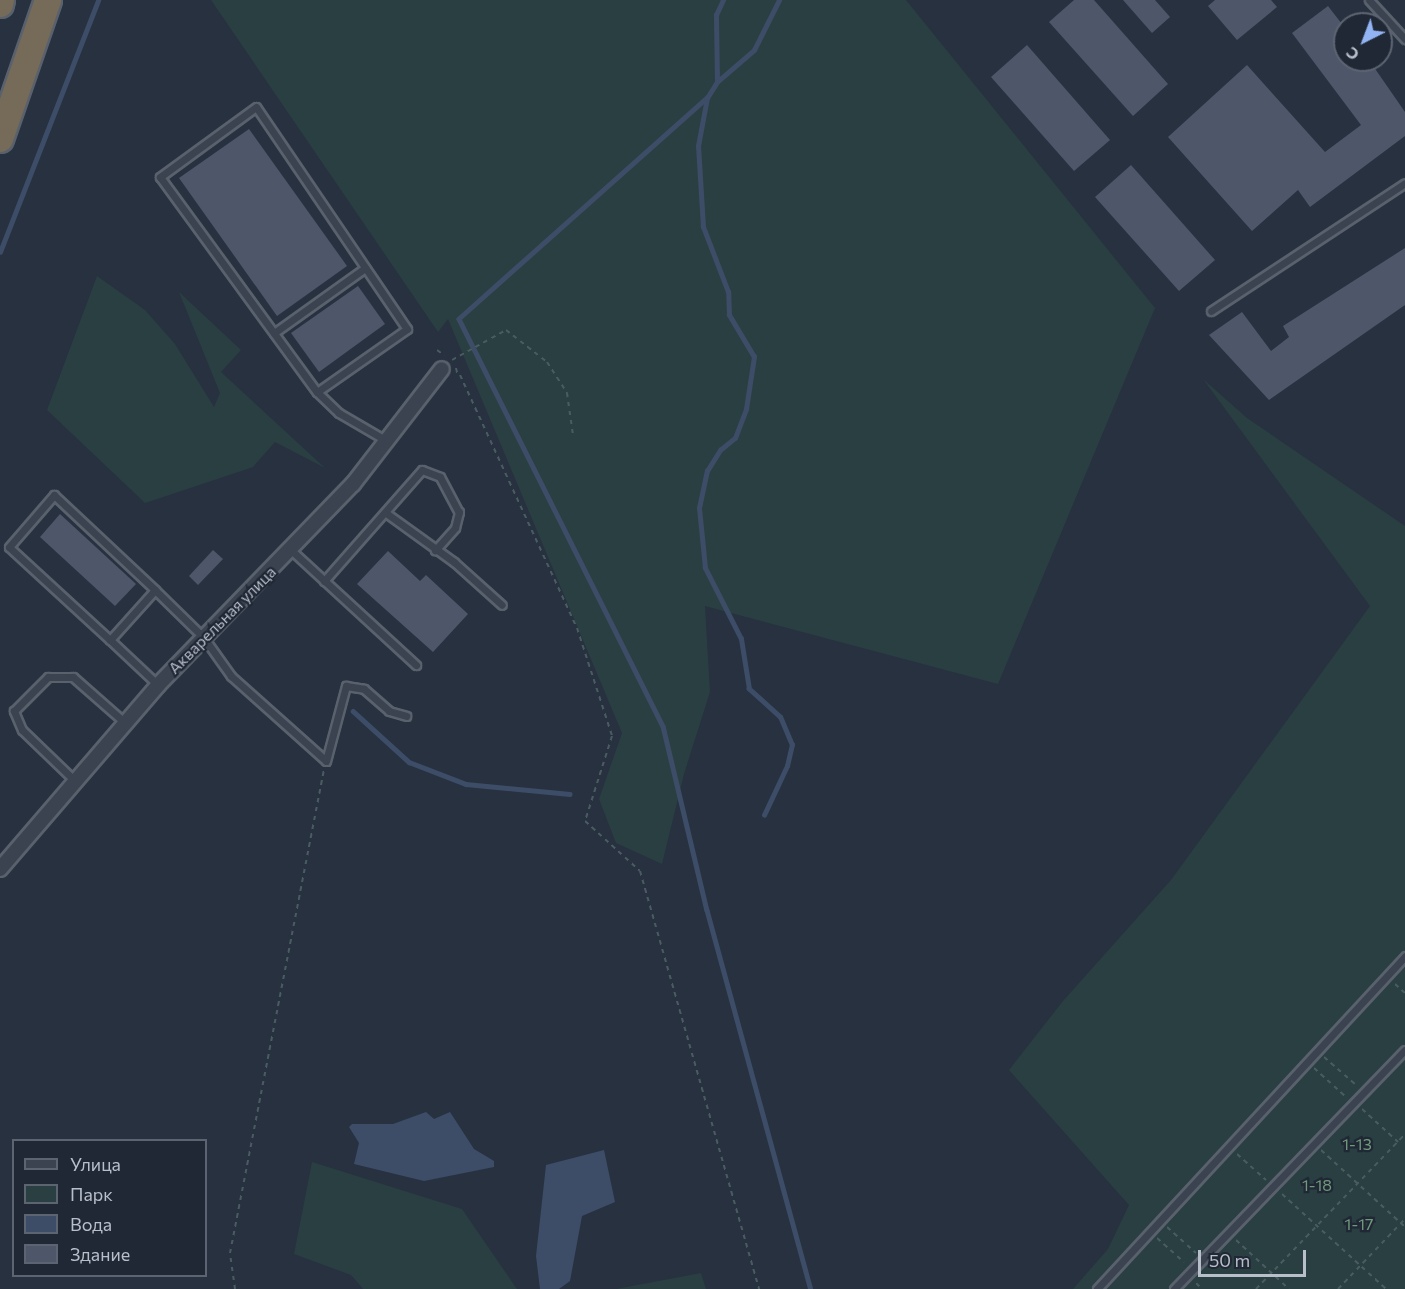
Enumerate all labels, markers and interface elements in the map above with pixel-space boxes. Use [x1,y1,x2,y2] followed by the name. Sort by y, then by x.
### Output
[1333,12,1393,72] north arrow
[1342,44,1362,65] text: С
[164,562,280,678] street label: Акварельная улица
[1342,1134,1372,1154] park label: 1-13
[12,1139,207,1277] legend
[70,1153,121,1175] text: Улица
[1302,1175,1332,1195] park label: 1-18
[70,1183,113,1205] text: Парк
[70,1213,112,1235] text: Вода
[1345,1214,1373,1234] park label: 1-17
[1201,1238,1309,1276] scale bar
[70,1243,130,1265] text: Здание
[1209,1249,1250,1271] text: 50 m

